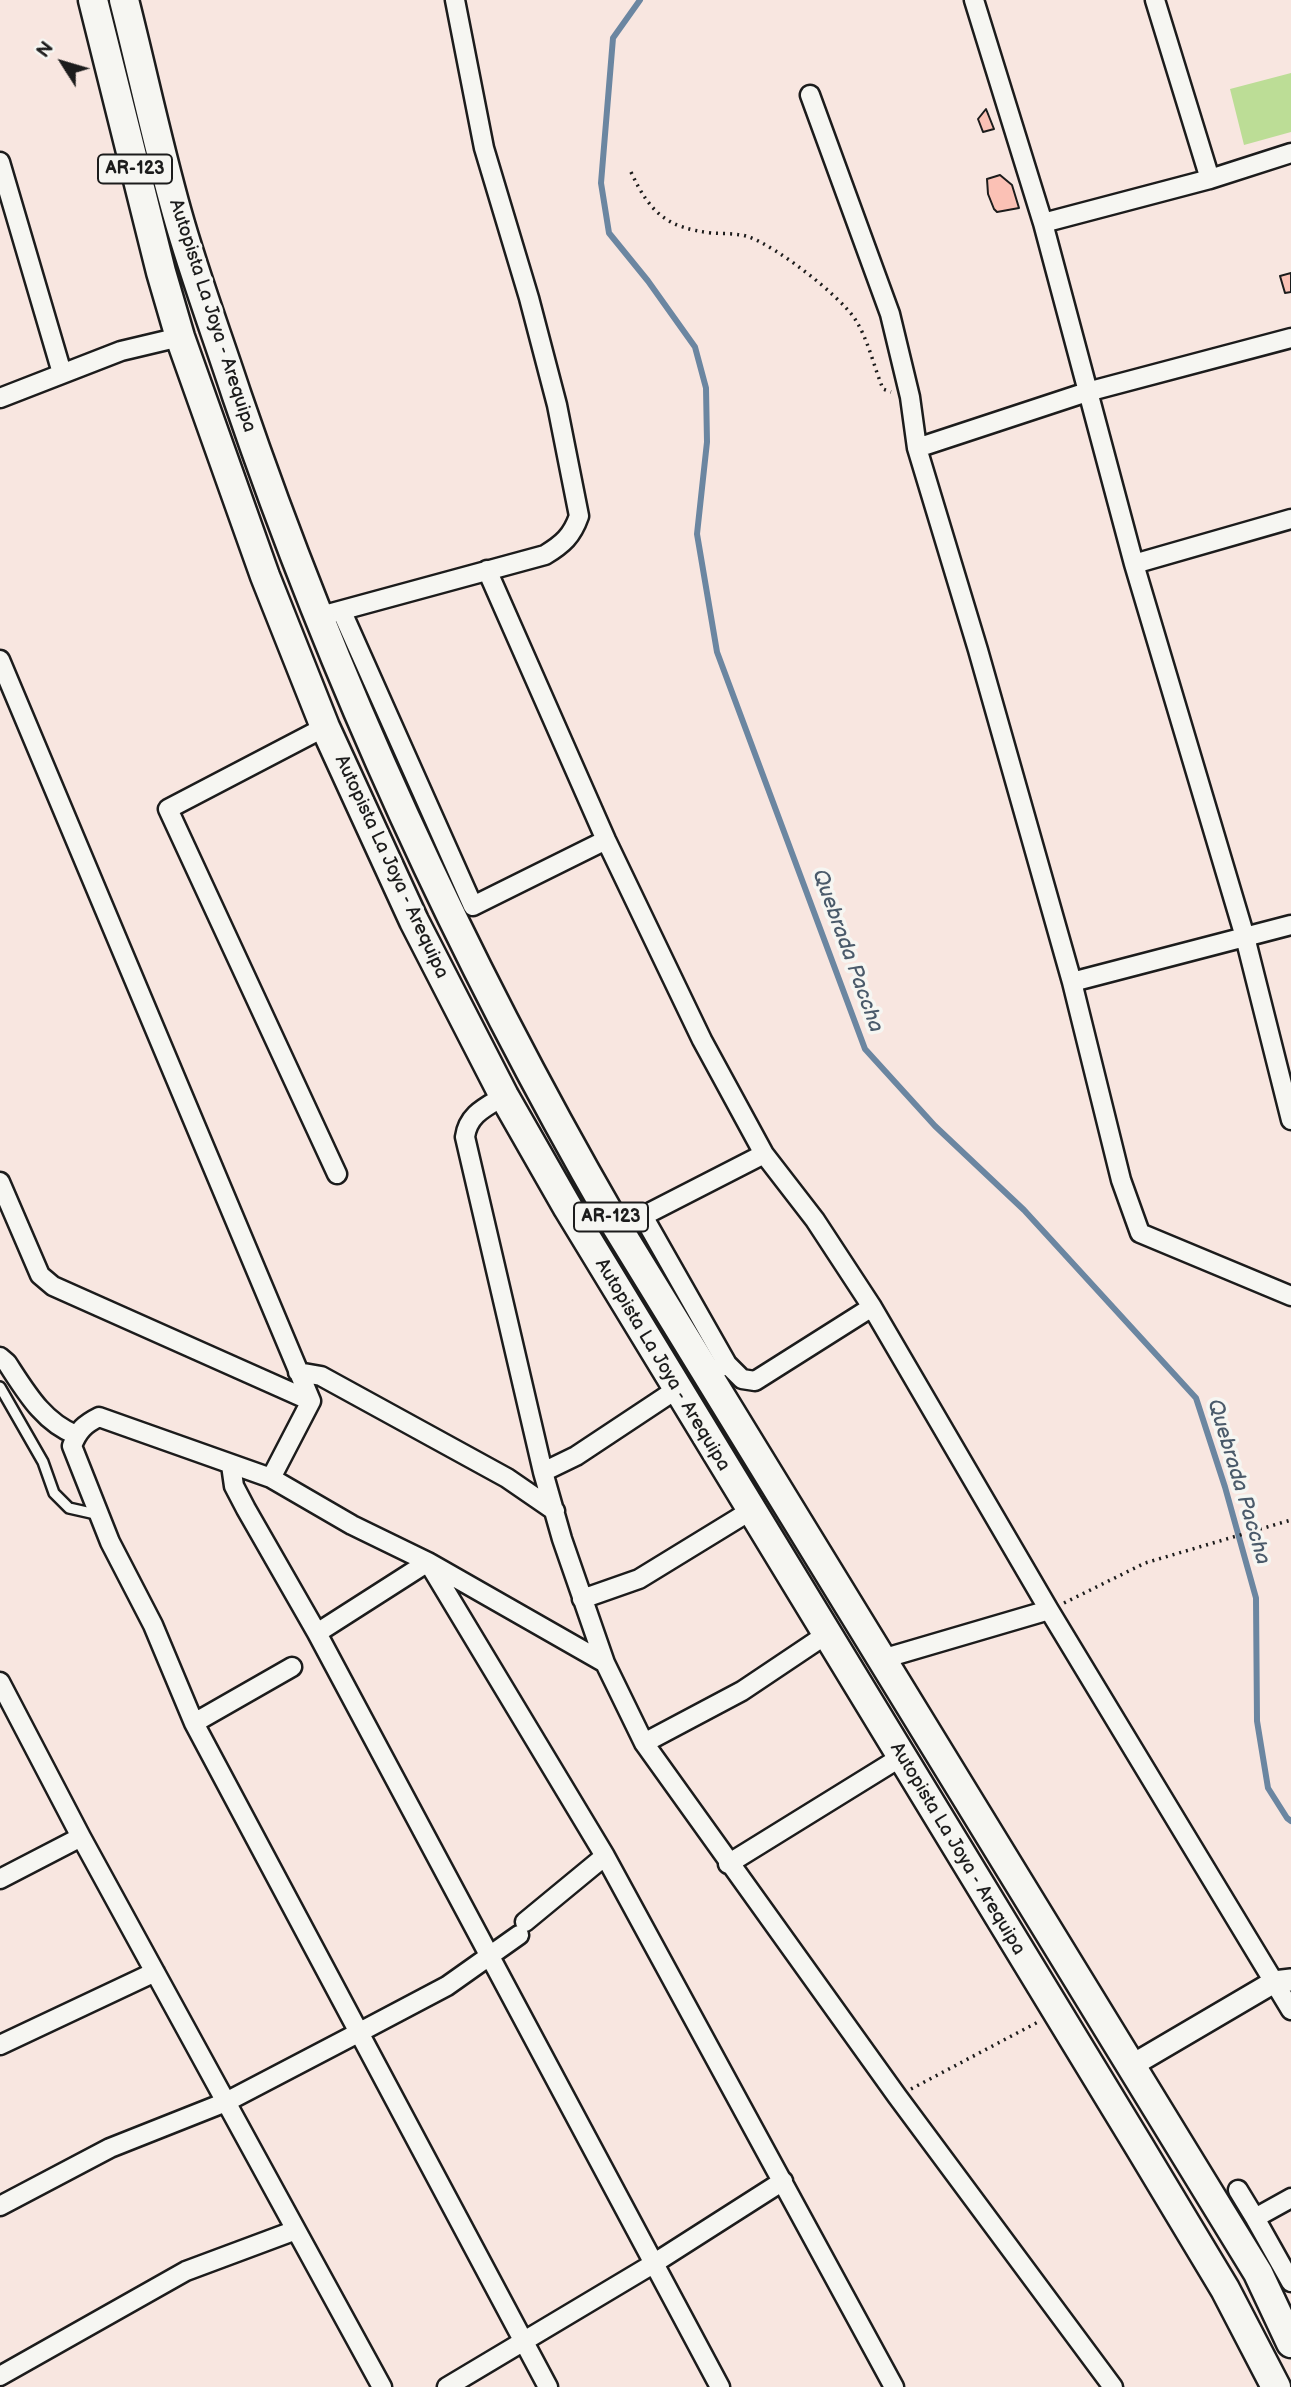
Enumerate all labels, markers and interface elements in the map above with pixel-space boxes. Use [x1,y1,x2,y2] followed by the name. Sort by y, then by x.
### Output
[28,28,98,98] north arrow
[32,37,59,63] text: N
[98,154,172,184] road number: AR-123
[164,197,260,435] street label: Autopista La Joya - Arequipa
[329,752,453,982] street label: Autopista La Joya - Arequipa
[806,866,888,1036] water label: Quebrada Paccha
[574,1202,648,1232] road number: AR-123
[589,1255,735,1475] street label: Autopista La Joya - Arequipa
[1201,1396,1275,1568] water label: Quebrada Paccha
[884,1739,1030,1959] street label: Autopista La Joya - Arequipa

